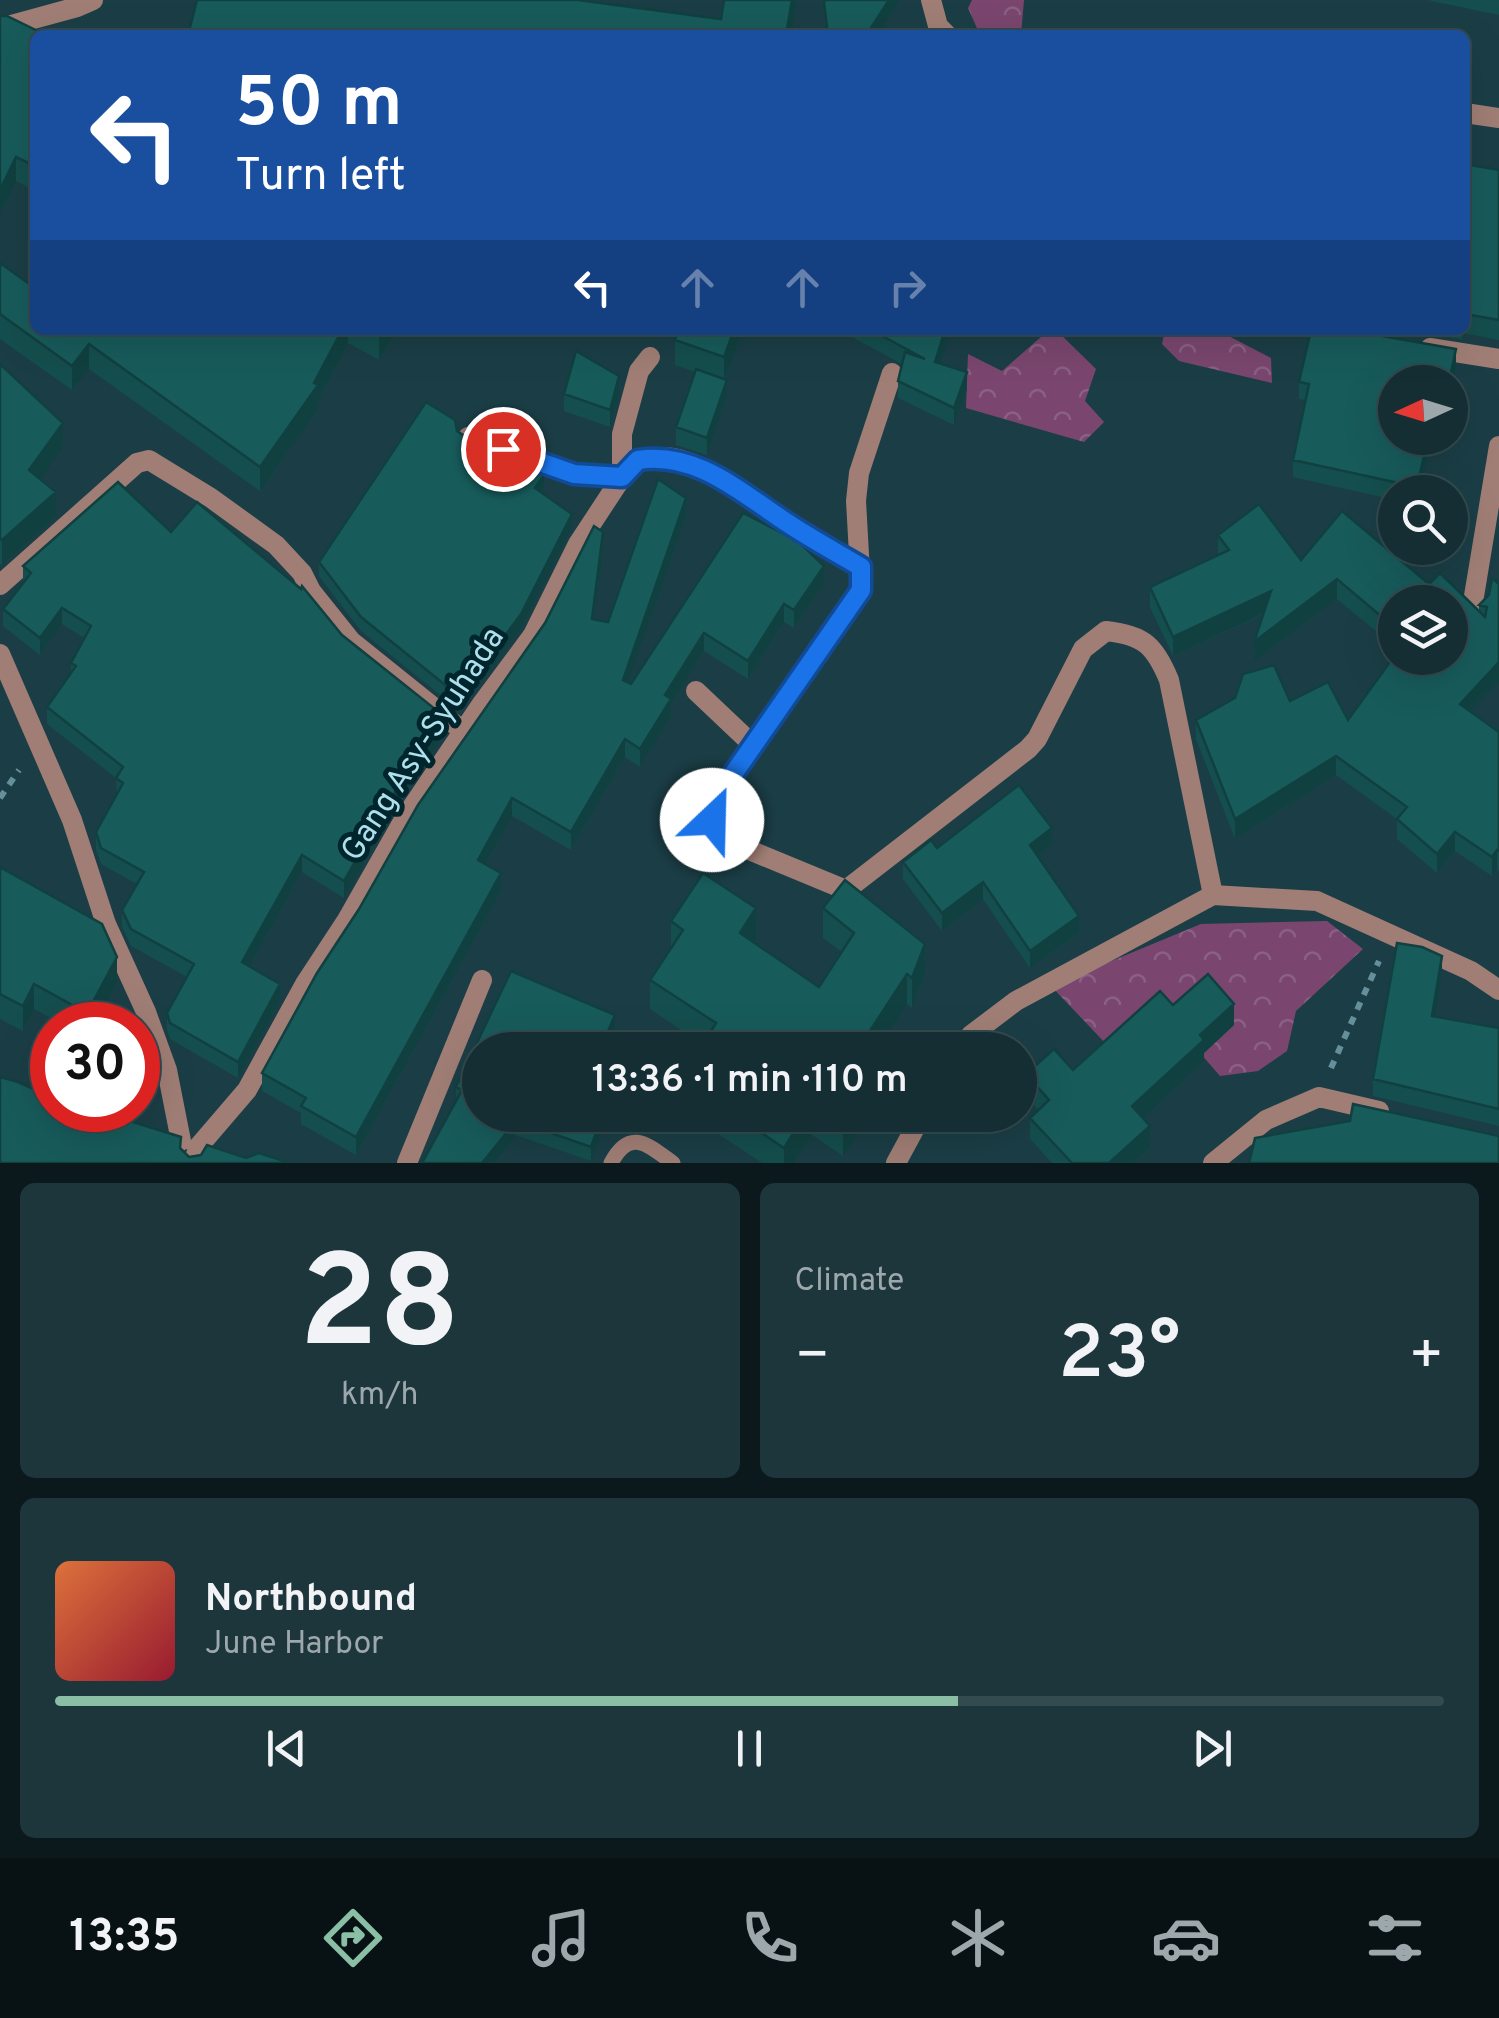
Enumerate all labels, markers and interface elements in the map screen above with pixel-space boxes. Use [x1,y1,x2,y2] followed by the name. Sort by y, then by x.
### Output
[235,62,402,151] text: 50 m
[70,70,200,200] icon: left
[235,149,406,206] text: Turn left
[565,260,620,315] icon: left
[670,260,725,315] icon: ahead
[775,260,830,315] icon: ahead
[880,260,935,315] icon: right
[1378,365,1468,455] north arrow
[1378,365,1468,675] map controls
[461,407,546,492] pin
[476,422,531,477] icon: arrive
[1378,475,1468,565] button: search
[1378,585,1468,675] button: layers
[333,620,515,870] street label: Gang Asy-Syuhada
[660,768,764,872] position arrow
[30,1002,160,1132] speed limit sign: 30
[591,1057,908,1106] text: 13:36 · 1 min · 110 m
[299,1228,460,1393] text: 28
[795,1262,904,1302] text: Climate
[1058,1310,1180,1405] text: 23°
[795,1323,830,1393] text: −
[1409,1323,1444,1393] text: +
[341,1376,419,1416] text: km/h
[205,1576,417,1625] text: Northbound
[205,1625,384,1665] text: June Harbor
[259,1721,314,1776] icon: previous
[722,1721,777,1776] icon: pause
[1185,1721,1240,1776] icon: next
[318,1903,388,1973] icon: directions
[526,1903,596,1973] icon: music
[735,1903,805,1973] icon: phone
[943,1903,1013,1973] icon: climate
[1151,1903,1221,1973] icon: car
[1360,1903,1430,1973] icon: filters
[69,1910,180,1967] text: 13:35

